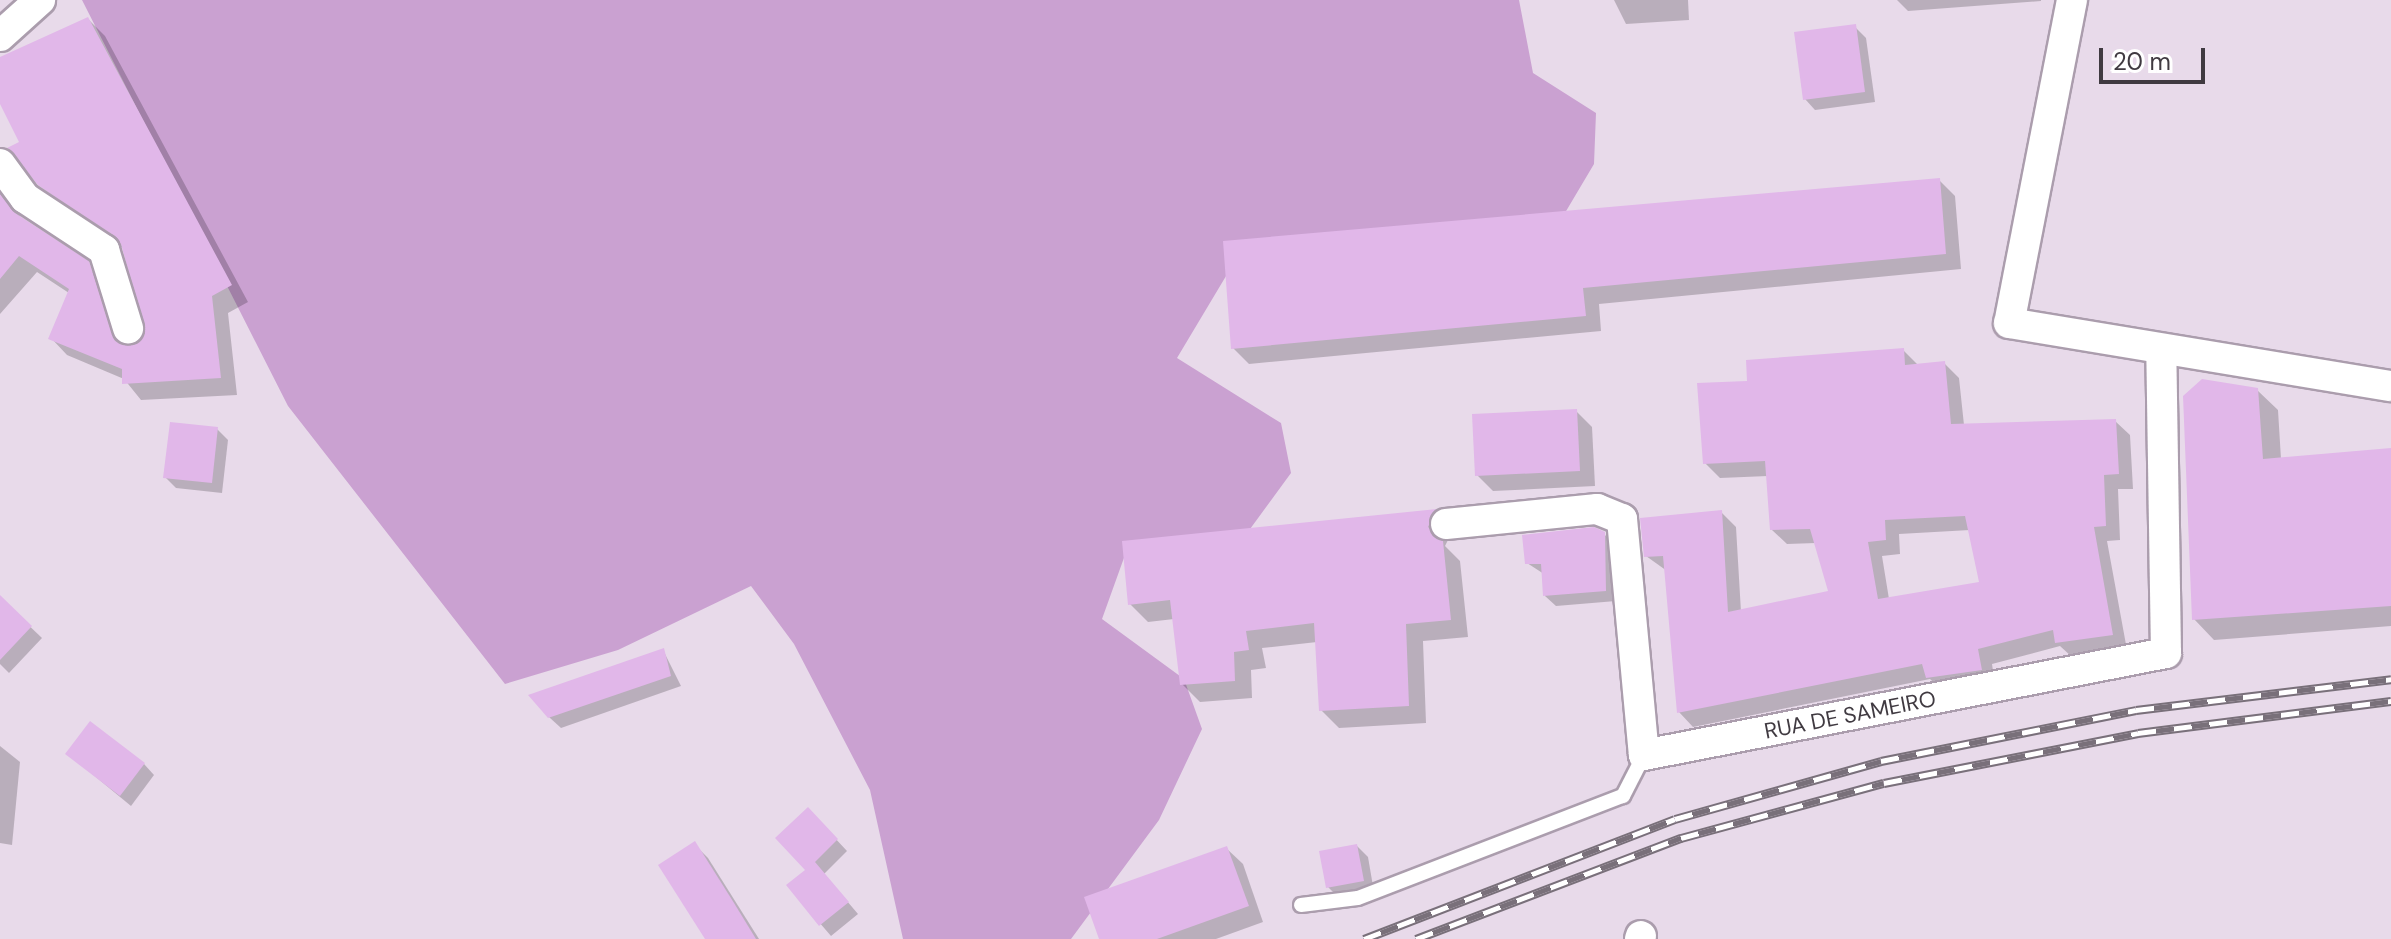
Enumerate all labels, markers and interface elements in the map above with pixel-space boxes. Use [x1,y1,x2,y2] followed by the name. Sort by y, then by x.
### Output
[2103,32,2209,82] scale bar
[2113,46,2171,77] text: 20 m
[1762,685,1938,745] street label: RUA DE SAMEIRO

